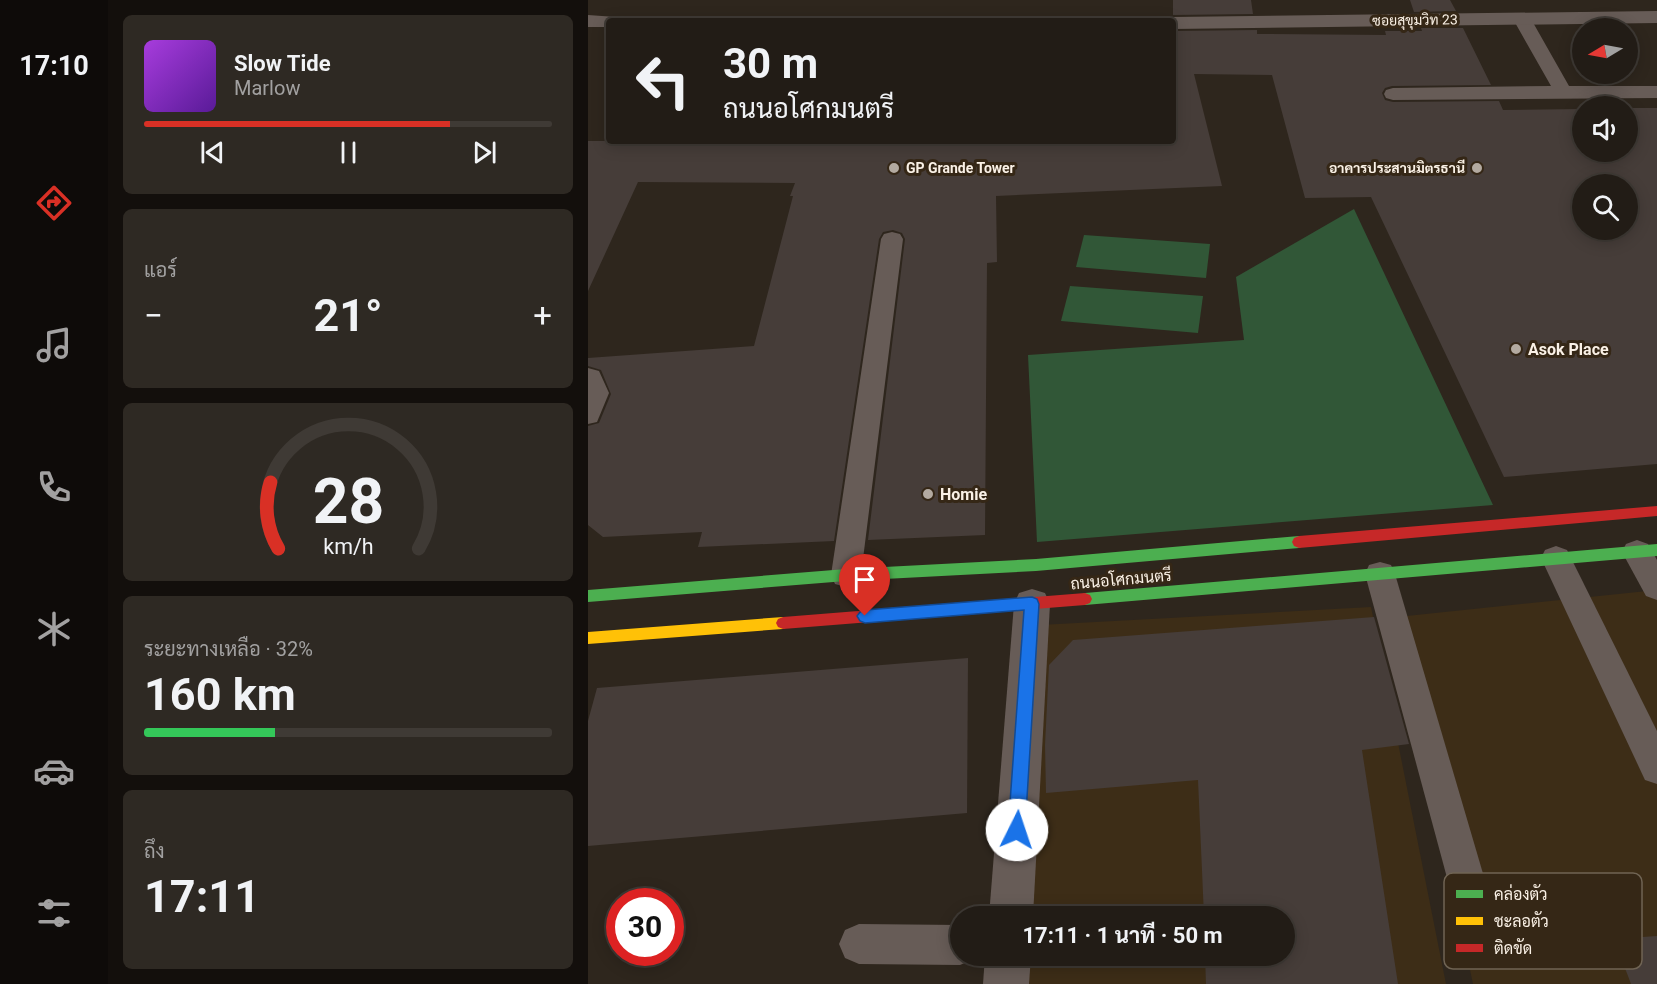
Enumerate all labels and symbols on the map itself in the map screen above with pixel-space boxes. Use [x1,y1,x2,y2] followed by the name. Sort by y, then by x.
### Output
[1372,11,1458,31] street label: ซอยสุขุมวิท 23
[1572,18,1638,84] north arrow
[1329,159,1465,176] place label: อาคารประสานมิตรธานี
[906,160,1015,176] place label: GP Grande Tower
[887,161,901,175] marker: GP Grande Tower
[1470,161,1484,175] marker: อาคารประสานมิตรธานี
[1528,340,1609,359] place label: Asok Place
[1509,342,1523,356] marker: Asok Place
[940,485,987,504] place label: Homie
[921,487,935,501] marker: Homie
[839,554,890,616] pin
[1069,564,1173,593] street label: ถนนอโศกมนตรี
[985,798,1049,862] position arrow
[1444,873,1642,969] legend
[1494,884,1548,904] text: คล่องตัว
[606,888,684,966] speed limit sign: 30
[1494,911,1549,931] text: ชะลอตัว
[1494,938,1532,958] text: ติดขัด

